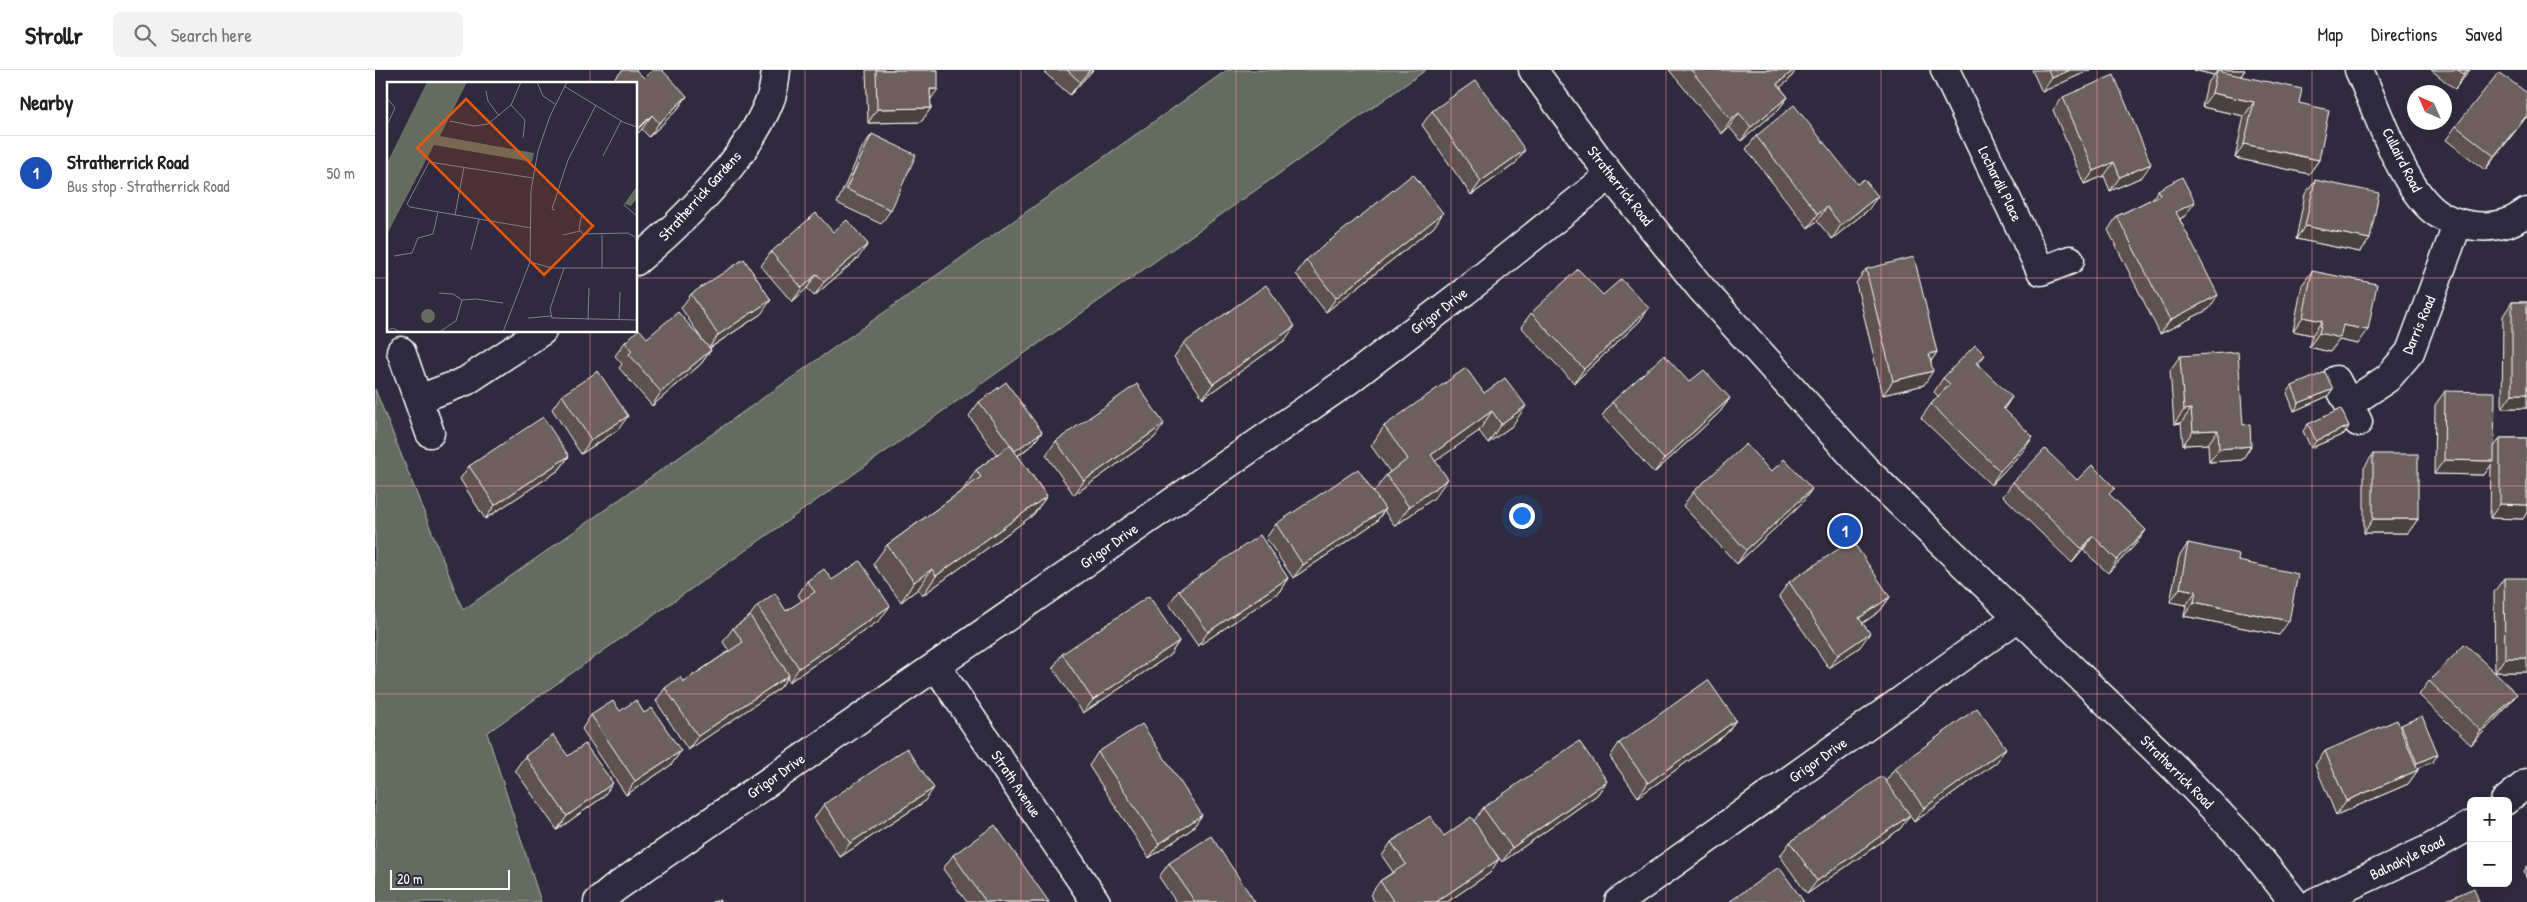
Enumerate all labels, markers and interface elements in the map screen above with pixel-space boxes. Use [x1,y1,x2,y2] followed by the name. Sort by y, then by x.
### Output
[113,12,463,57] search box
[25,19,83,51] text: Strollr
[131,21,159,49] icon: search
[171,22,252,48] text: Search here
[2318,22,2343,47] text: Map
[2371,22,2437,47] text: Directions
[2465,22,2502,47] text: Saved
[387,82,637,332] inset map
[2407,85,2452,130] north arrow
[20,88,73,117] text: Nearby
[2377,124,2428,196] street label: Cullaird Road
[1583,141,1658,230] street label: Stratherrick Road
[1973,143,2028,225] street label: Lochardil Place
[653,146,746,245] street label: Stratherrick Gardens
[67,149,189,175] text: Stratherrick Road
[33,162,39,184] text: 1
[327,162,355,184] text: 50 m
[67,175,229,197] text: Bus stop · Stratherrick Road
[1406,282,1472,339] street label: Grigor Drive
[2397,292,2440,357] street label: Darris Road
[1509,503,1535,529] your location
[1829,512,1861,550] pin: 1
[1075,518,1142,573] street label: Grigor Drive
[2136,730,2219,813] street label: Stratherrick Road
[1784,732,1851,787] street label: Grigor Drive
[986,746,1047,821] street label: Strath Avenue
[742,748,809,803] street label: Grigor Drive
[2467,797,2512,887] map controls
[2467,797,2512,842] button: +
[2366,830,2448,885] street label: Balnakyle Road
[2467,842,2512,887] button: −
[390,867,510,890] scale bar
[397,869,423,888] text: 20 m

